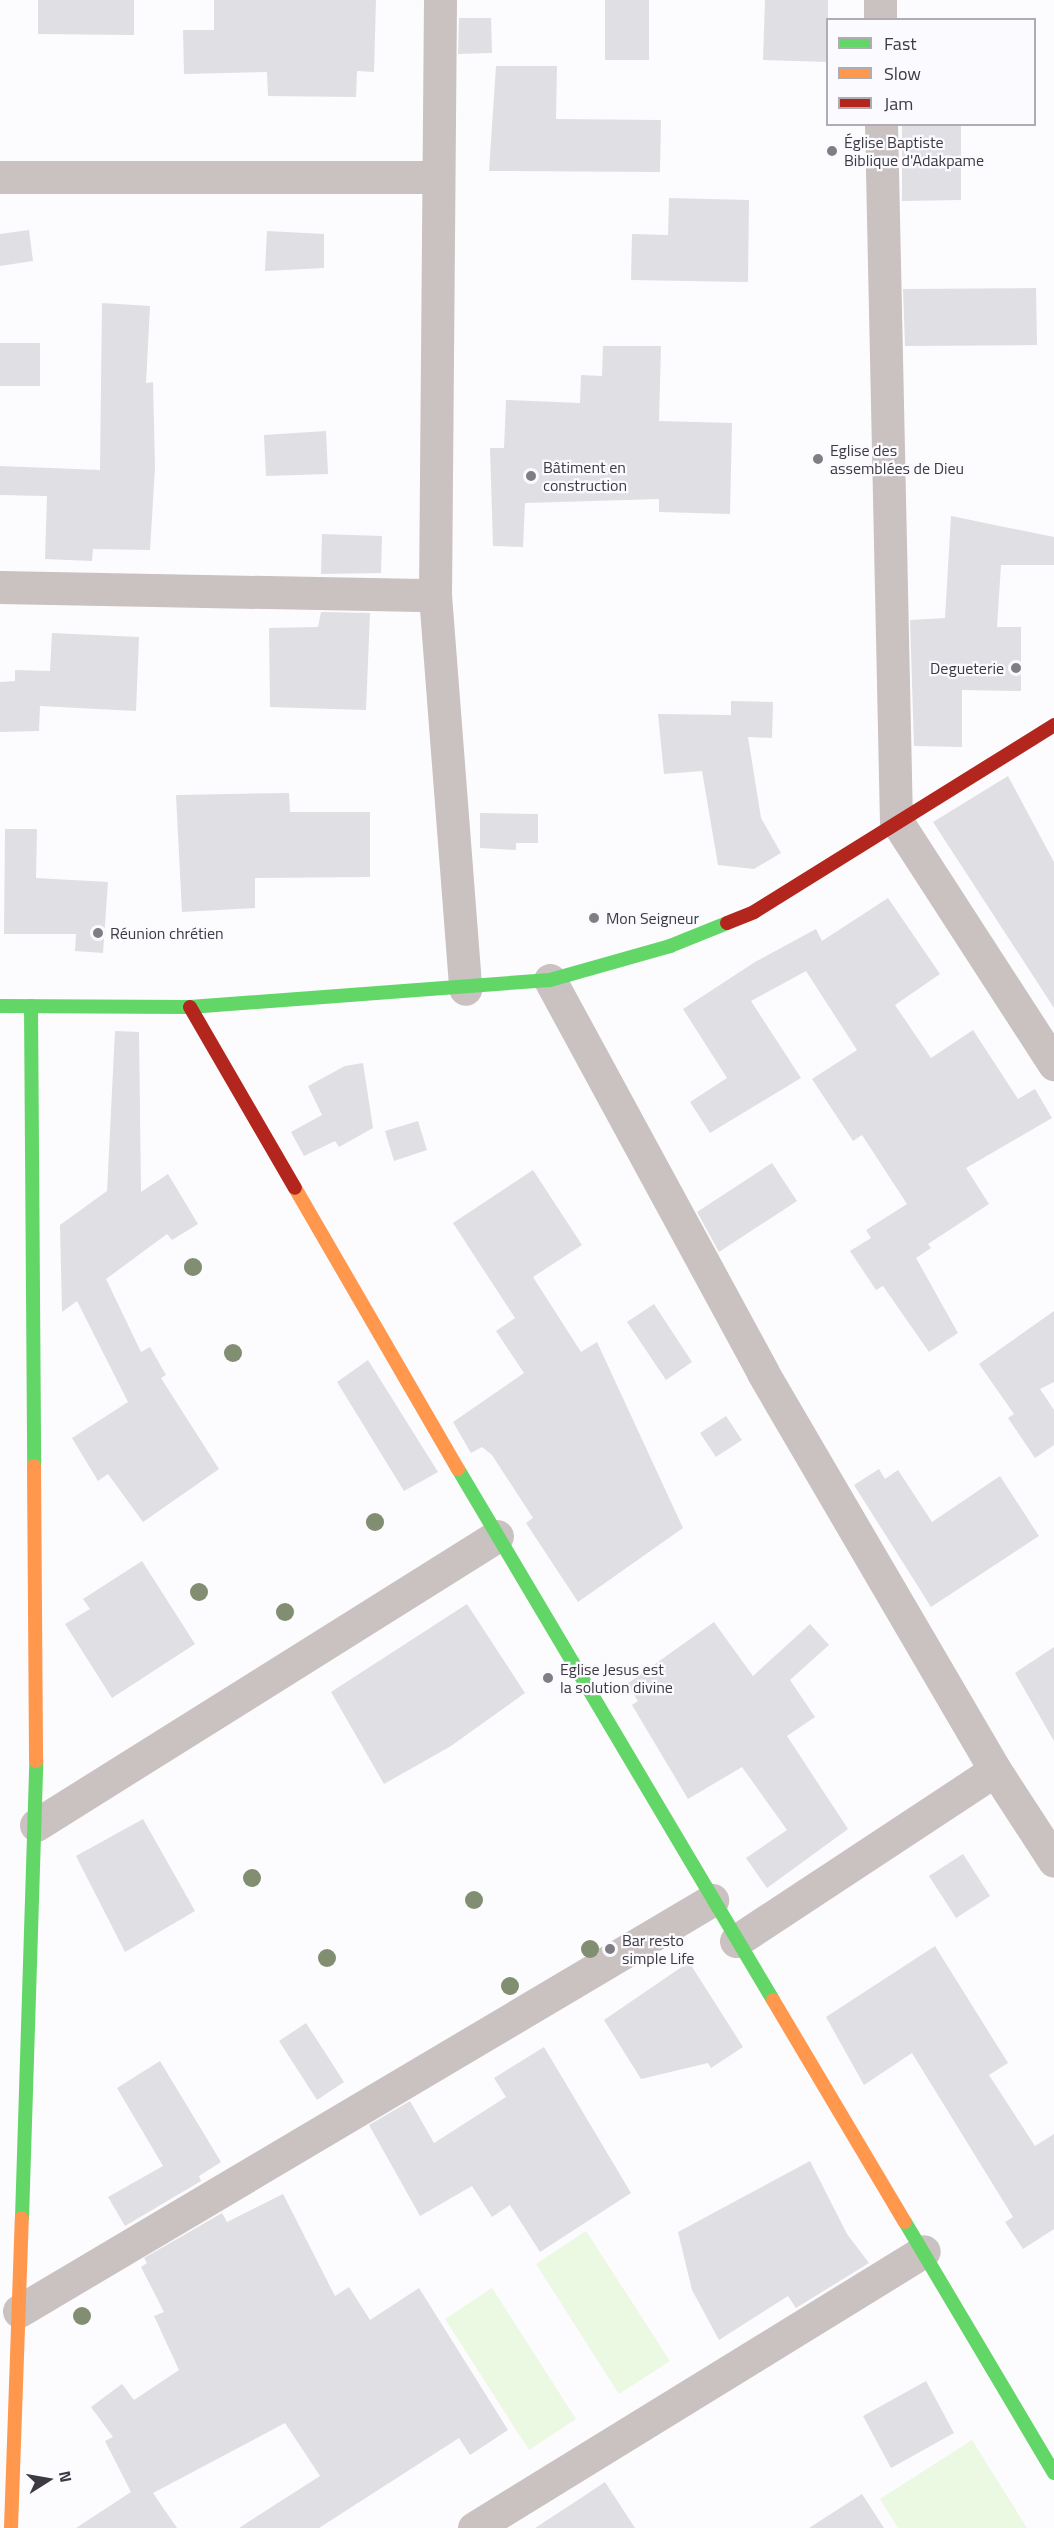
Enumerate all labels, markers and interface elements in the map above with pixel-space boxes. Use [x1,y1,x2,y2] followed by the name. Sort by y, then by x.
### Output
[826,18,1036,126] legend
[884,30,917,57] text: Fast
[884,60,921,87] text: Slow
[884,90,913,117] text: Jam
[844,132,984,170] place label: Église Baptiste Biblique d'Adakpame
[825,144,839,158] marker: Église Baptiste Biblique d'Adakpame
[830,440,964,478] place label: Eglise des assemblées de Dieu
[811,452,825,466] marker: Eglise des assemblées de Dieu
[543,457,627,495] place label: Bâtiment en construction
[524,469,538,483] marker: Bâtiment en construction
[930,658,1004,678] place label: Degueterie
[1009,661,1023,675] marker: Degueterie
[606,908,699,928] place label: Mon Seigneur
[587,911,601,925] marker: Mon Seigneur
[110,923,224,943] place label: Réunion chrétien
[91,926,105,940] marker: Réunion chrétien
[560,1659,673,1697] place label: Eglise Jesus est la solution divine
[541,1671,555,1685] marker: Eglise Jesus est la solution divine
[622,1930,694,1968] place label: Bar resto simple Life
[603,1942,617,1956] marker: Bar resto simple Life
[18,2450,78,2510] north arrow
[53,2469,79,2484] text: N

